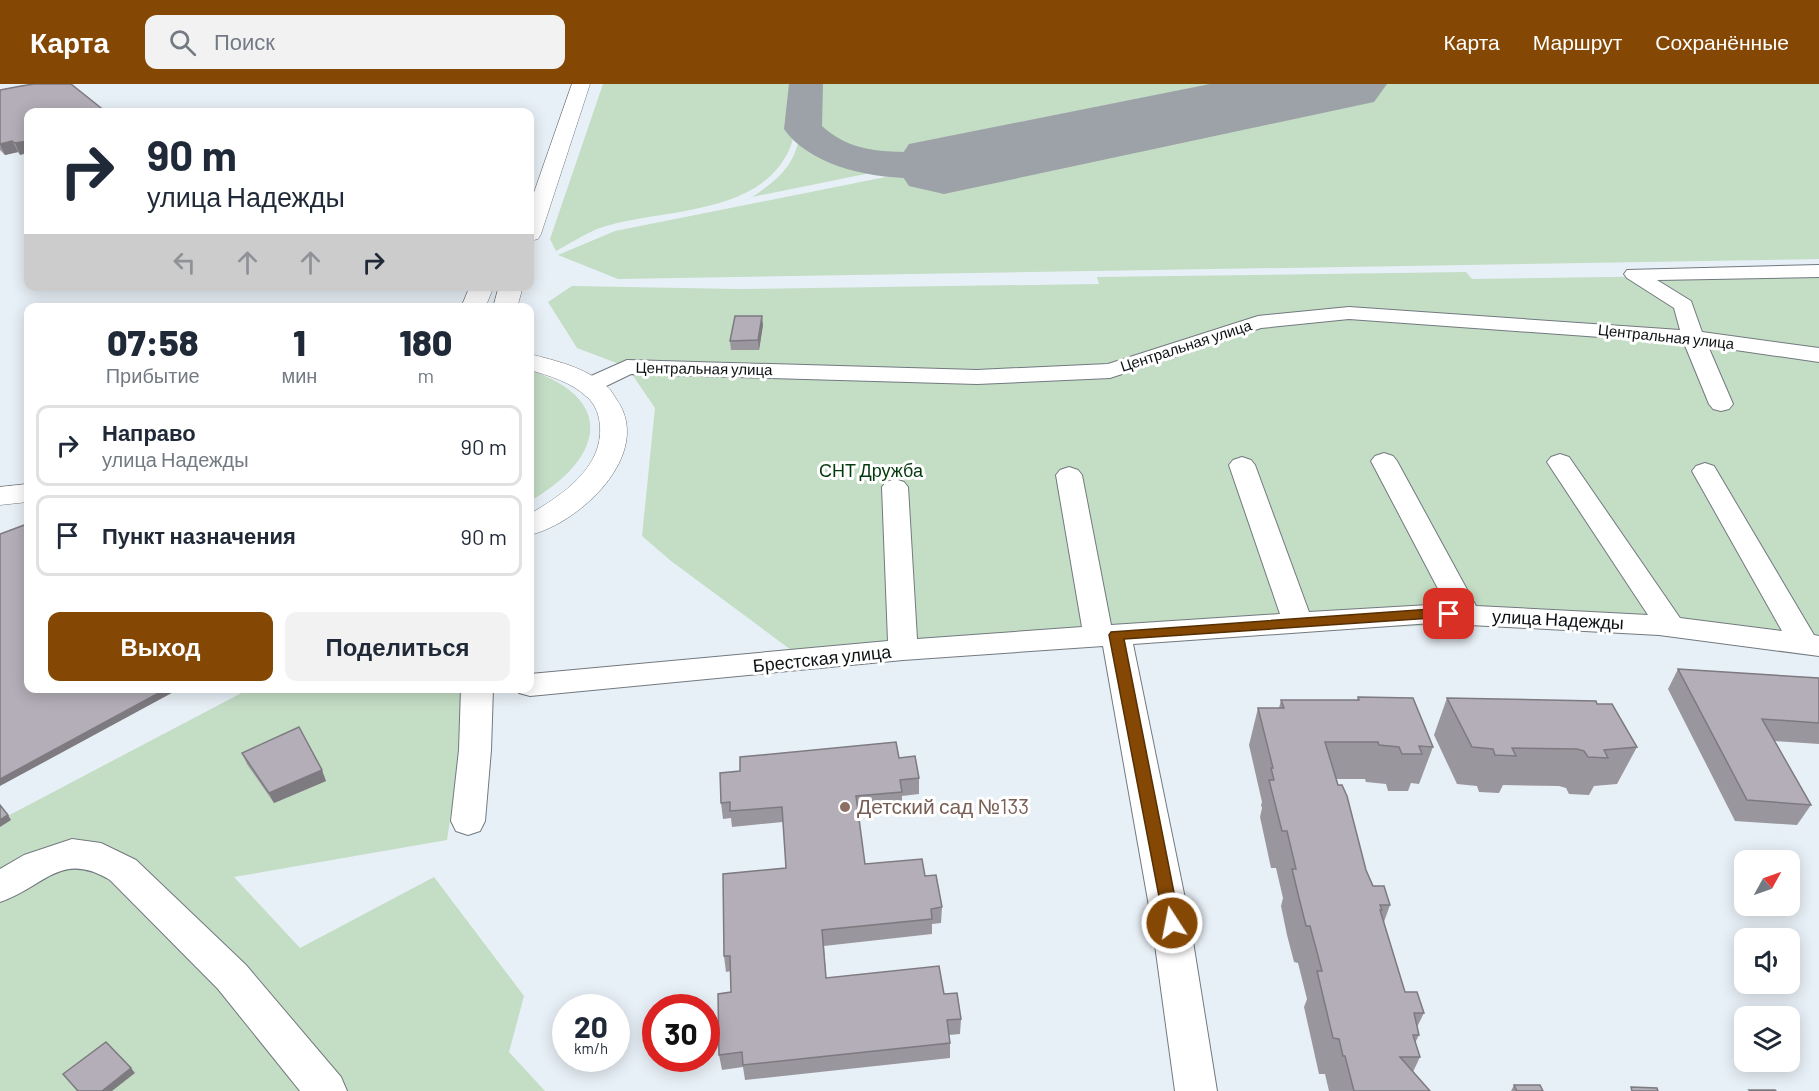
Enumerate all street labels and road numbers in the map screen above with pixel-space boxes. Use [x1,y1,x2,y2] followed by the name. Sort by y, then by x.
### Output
[1118,315,1254,375] street label: Центральная улица
[1597,320,1736,352] street label: Центральная улица
[635,358,773,378] street label: Центральная улица
[1492,605,1624,633] street label: улица Надежды
[752,640,893,676] street label: Брестская улица

